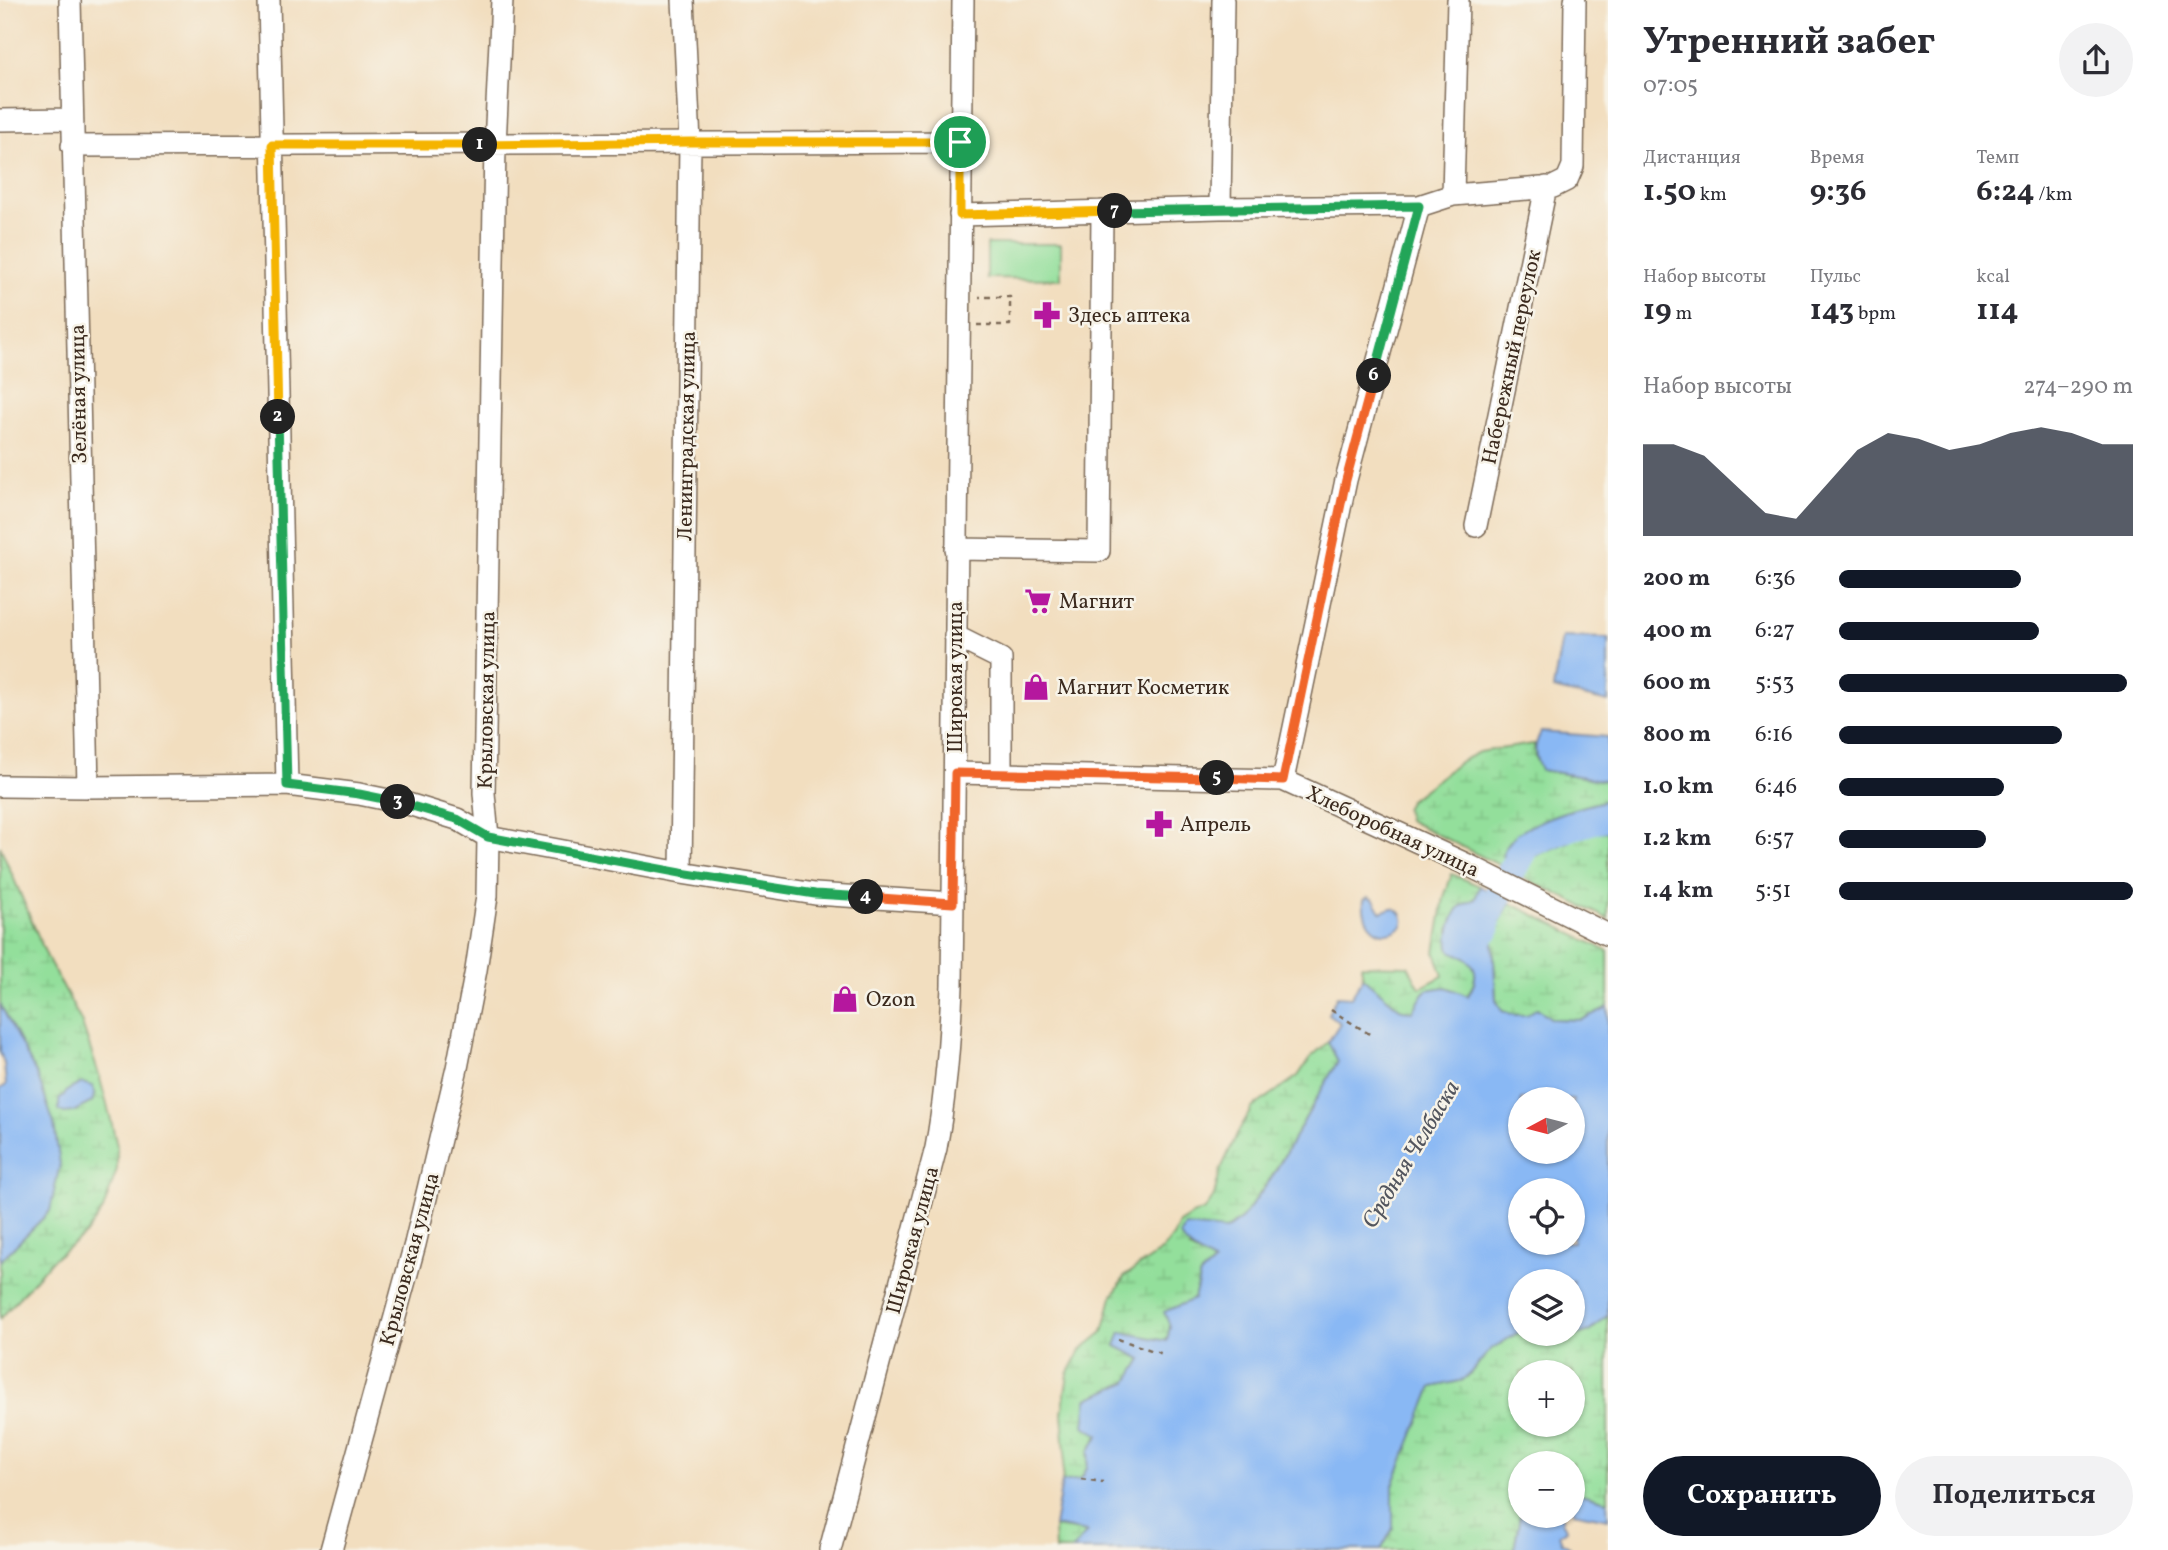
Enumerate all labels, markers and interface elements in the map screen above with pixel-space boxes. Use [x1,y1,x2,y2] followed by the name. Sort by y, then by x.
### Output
[1643,17,1935,70] text: Утренний забег
[2059,23,2133,97] button: share
[1643,70,1698,102] text: 07:05
[930,112,990,172] pin
[941,123,979,161] icon: arrive
[462,128,498,162] pin: 1
[476,131,483,157] text: 1
[1643,145,1741,171] text: Дистанция
[1810,145,1864,171] text: Время
[1976,145,2019,171] text: Темп
[1643,171,1696,213] text: 1.50
[1810,171,1867,213] text: 9:36
[1976,171,2035,213] text: 6:24
[1696,182,1727,208] text: km
[2035,182,2073,208] text: /km
[1098,194,1132,228] pin: 7
[1110,197,1119,223] text: 7
[1476,247,1549,468] street label: Набережный переулок
[1643,264,1766,290] text: Набор высоты
[1810,264,1861,290] text: Пульс
[1976,264,2010,290] text: kcal
[1643,290,1672,332] text: 19
[1810,290,1854,332] text: 143
[1976,290,2019,332] text: 114
[1032,300,1062,330] pharmacy icon: Здесь аптека
[1672,301,1692,327] text: m
[1854,301,1896,327] text: bpm
[1068,302,1191,331] place label: Здесь аптека
[64,324,95,464] street label: Зелёная улица
[671,331,704,541] street label: Ленинградская улица
[1356,358,1392,394] pin: 6
[1368,362,1379,388] text: 6
[1643,371,1792,403] text: Набор высоты
[2023,371,2133,403] text: 274–290 m
[260,400,296,434] pin: 2
[273,403,282,429] text: 2
[1643,563,1710,595] text: 200 m
[1755,563,1796,595] text: 6:36
[1023,586,1053,616] supermarket icon: Магнит
[1059,588,1135,617] place label: Магнит
[942,601,971,753] street label: Широкая улица
[471,611,504,789] street label: Крыловская улица
[1643,615,1712,647] text: 400 m
[1755,615,1795,647] text: 6:27
[1643,667,1711,699] text: 600 m
[1755,667,1794,699] text: 5:53
[1021,672,1051,702] shop icon: Магнит Косметик
[1057,674,1229,703] place label: Магнит Косметик
[1643,719,1711,751] text: 800 m
[1755,719,1793,751] text: 6:16
[1200,760,1234,796] pin: 5
[1212,764,1221,790] text: 5
[1643,771,1714,803] text: 1.0 km
[1755,771,1797,803] text: 6:46
[1301,779,1484,885] street label: Хлеборобная улица
[380,784,416,820] pin: 3
[393,788,402,814] text: 3
[1144,809,1174,839] pharmacy icon: Апрель
[1180,811,1251,840] place label: Апрель
[1643,823,1712,855] text: 1.2 km
[1755,823,1794,855] text: 6:57
[1643,875,1714,907] text: 1.4 km
[1755,875,1791,907] text: 5:51
[848,880,884,914] pin: 4
[860,883,871,909] text: 4
[830,984,860,1014] shop icon: Ozon
[866,986,916,1015] place label: Ozon
[1355,1075,1468,1235] water label: Средняя Челбаска
[1508,1087,1586,1164] north arrow
[1508,1087,1585,1528] map controls
[880,1163,947,1317] street label: Широкая улица
[373,1169,448,1349] street label: Крыловская улица
[1508,1178,1585,1255] button: locate
[1508,1269,1585,1346] button: layers
[1508,1360,1585,1437] button: +
[1508,1451,1585,1528] button: −
[1643,1456,1881,1536] button: Сохранить
[1895,1456,2133,1536] button: Поделиться

